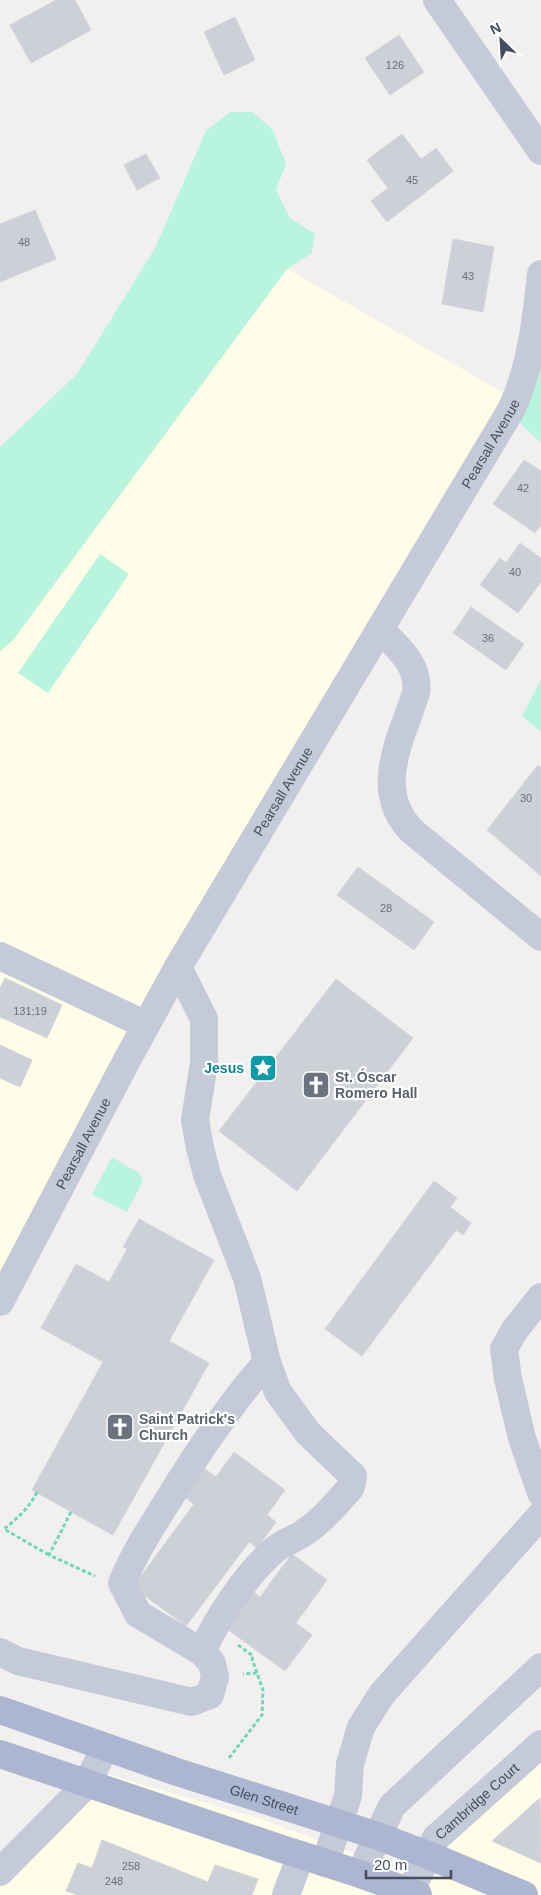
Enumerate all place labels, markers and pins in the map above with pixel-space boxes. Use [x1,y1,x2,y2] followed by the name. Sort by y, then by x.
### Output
[248,1053,278,1083] place icon: Jesus
[204,1060,244,1076] place label: Jesus
[335,1068,417,1101] place label: St. Óscar Romero Hall
[301,1070,331,1100] church icon: St. Óscar Romero Hall
[139,1411,235,1443] place label: Saint Patrick's Church
[105,1412,135,1442] church icon: Saint Patrick's Church

